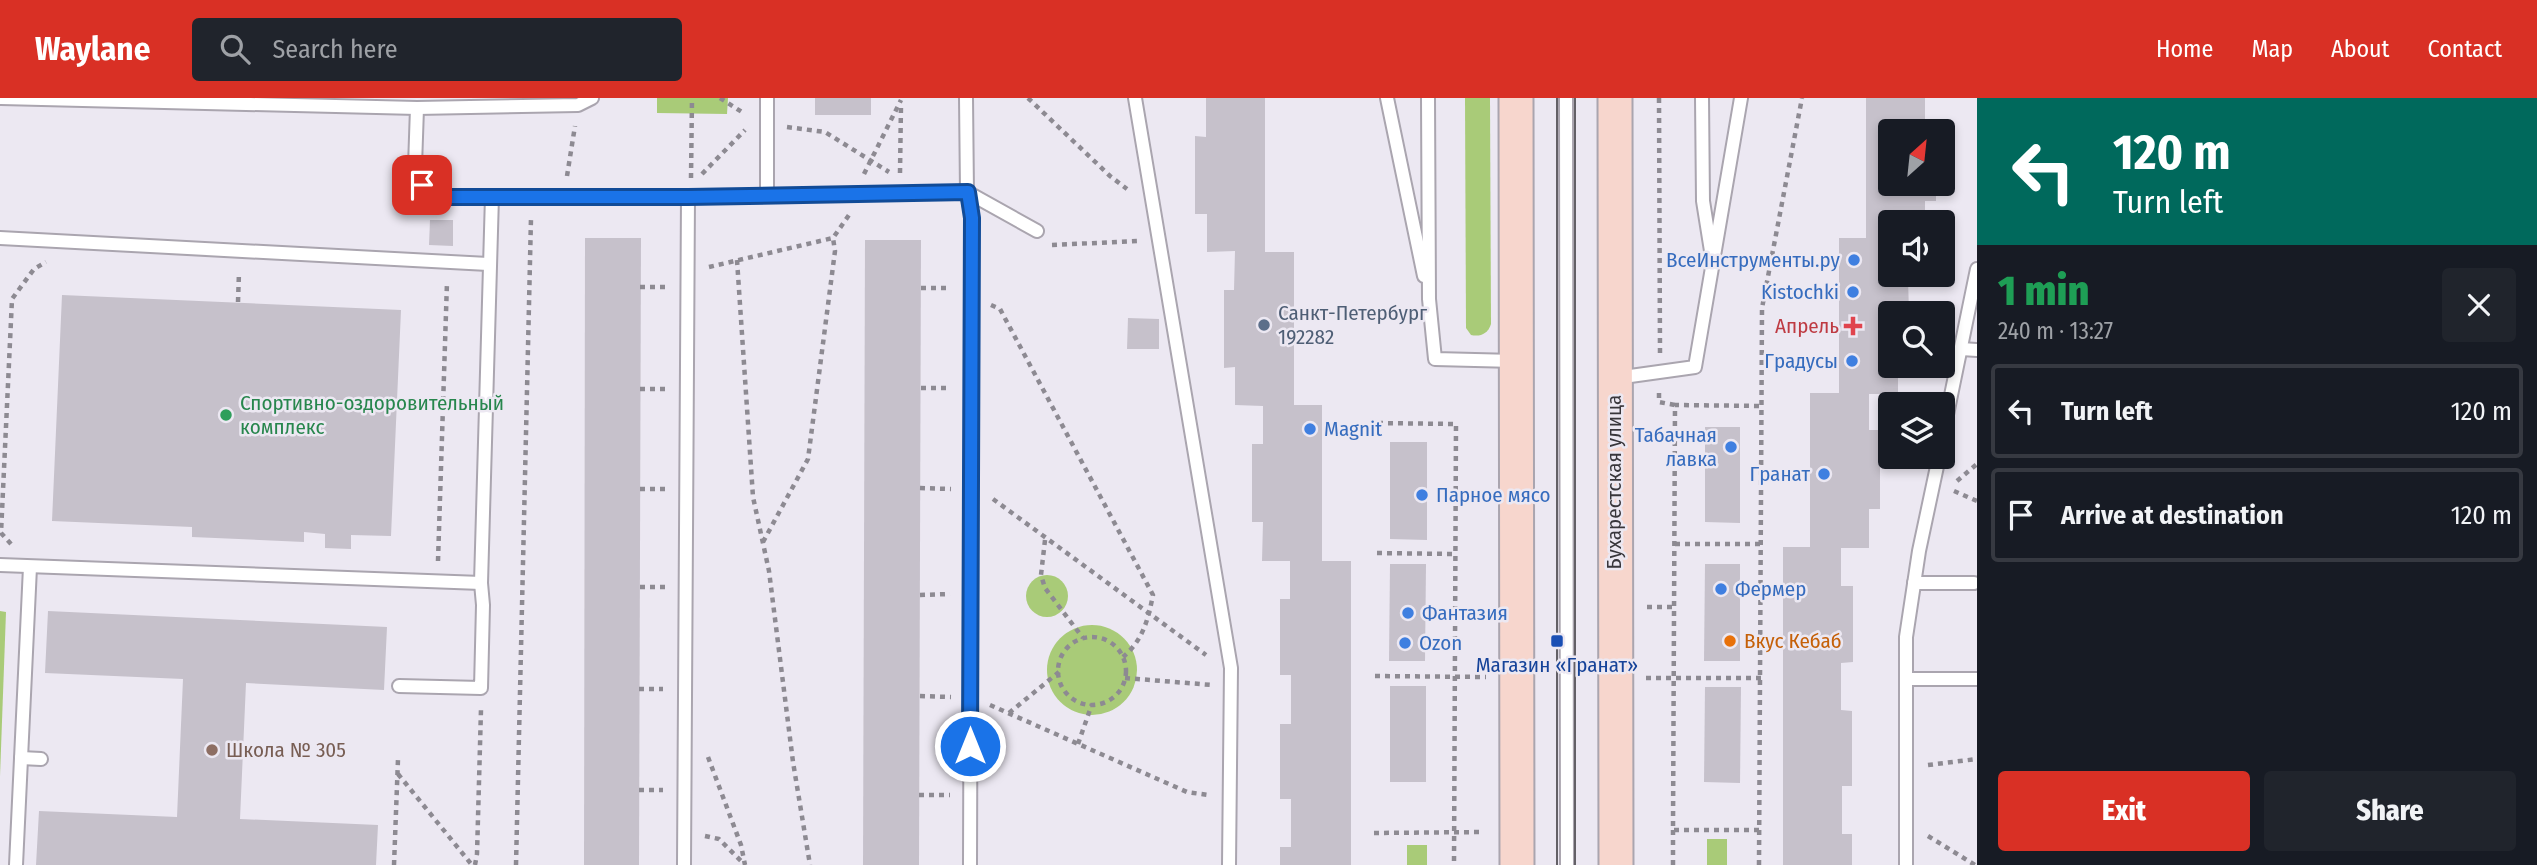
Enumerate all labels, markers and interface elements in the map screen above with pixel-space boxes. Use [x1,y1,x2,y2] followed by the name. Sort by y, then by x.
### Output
[192,18,682,81] search box
[35,29,150,69] text: Waylane
[216,30,254,68] icon: search
[272,34,398,65] text: Search here
[2156,35,2213,63] text: Home
[2251,35,2293,63] text: Map
[2331,35,2389,63] text: About
[2427,35,2502,63] text: Contact
[1878,119,1955,196] north arrow
[1878,119,1955,469] map controls
[2113,123,2231,182] text: 120 m
[1998,126,2089,217] icon: left
[392,155,452,215] pin
[403,166,441,204] icon: arrive
[2113,183,2223,221] text: Turn left
[1878,210,1955,287] button: sound
[1666,247,1841,273] place label: ВсеИнструменты.ру
[1846,252,1862,268] marker: ВсеИнструменты.ру
[1998,266,2089,316] text: 1 min
[2442,268,2516,342] button: close
[1761,279,1839,305] place label: Kistochki
[1845,284,1861,300] marker: Kistochki
[1278,300,1428,350] place label: Санкт-Петербург 192282
[1878,301,1955,378] button: search
[1775,313,1839,339] place label: Апрель
[1256,317,1272,333] marker: Санкт-Петербург 192282
[1998,317,2113,345] text: 240 m · 13:27
[1845,318,1861,334] marker: Апрель
[1764,348,1838,374] place label: Градусы
[1844,353,1860,369] marker: Градусы
[240,390,504,440] place label: Спортивно-оздоровительный комплекс
[1878,392,1955,469] button: layers
[2002,392,2040,430] icon: left
[1601,395,1627,569] street label: Бухарестская улица
[2061,396,2153,427] text: Turn left
[2451,396,2512,427] text: 120 m
[218,407,234,423] marker: Спортивно-оздоровительный комплекс
[1324,416,1382,442] place label: Magnit
[1302,421,1318,437] marker: Magnit
[1635,422,1717,472] place label: Табачная лавка
[1723,439,1739,455] marker: Табачная лавка
[1749,461,1810,487] place label: Гранат
[1816,466,1832,482] marker: Гранат
[1436,482,1551,508] place label: Парное мясо
[1414,487,1430,503] marker: Парное мясо
[2002,496,2040,534] icon: arrive
[2061,500,2284,531] text: Arrive at destination
[2451,500,2512,531] text: 120 m
[1735,576,1806,602] place label: Фермер
[1713,581,1729,597] marker: Фермер
[1422,600,1508,626] place label: Фантазия
[1400,605,1416,621] marker: Фантазия
[1744,628,1842,654] place label: Вкус Кебаб
[1419,630,1462,656] place label: Ozon
[1549,633,1565,649] marker: Магазин «Гранат»
[1722,633,1738,649] marker: Вкус Кебаб
[1397,635,1413,651] marker: Ozon
[1476,652,1638,678] place label: Магазин «Гранат»
[933,709,1007,783] position arrow
[226,737,346,763] place label: Школа № 305
[204,742,220,758] marker: Школа № 305
[1998,771,2250,851] button: Exit
[2264,771,2516,851] button: Share

